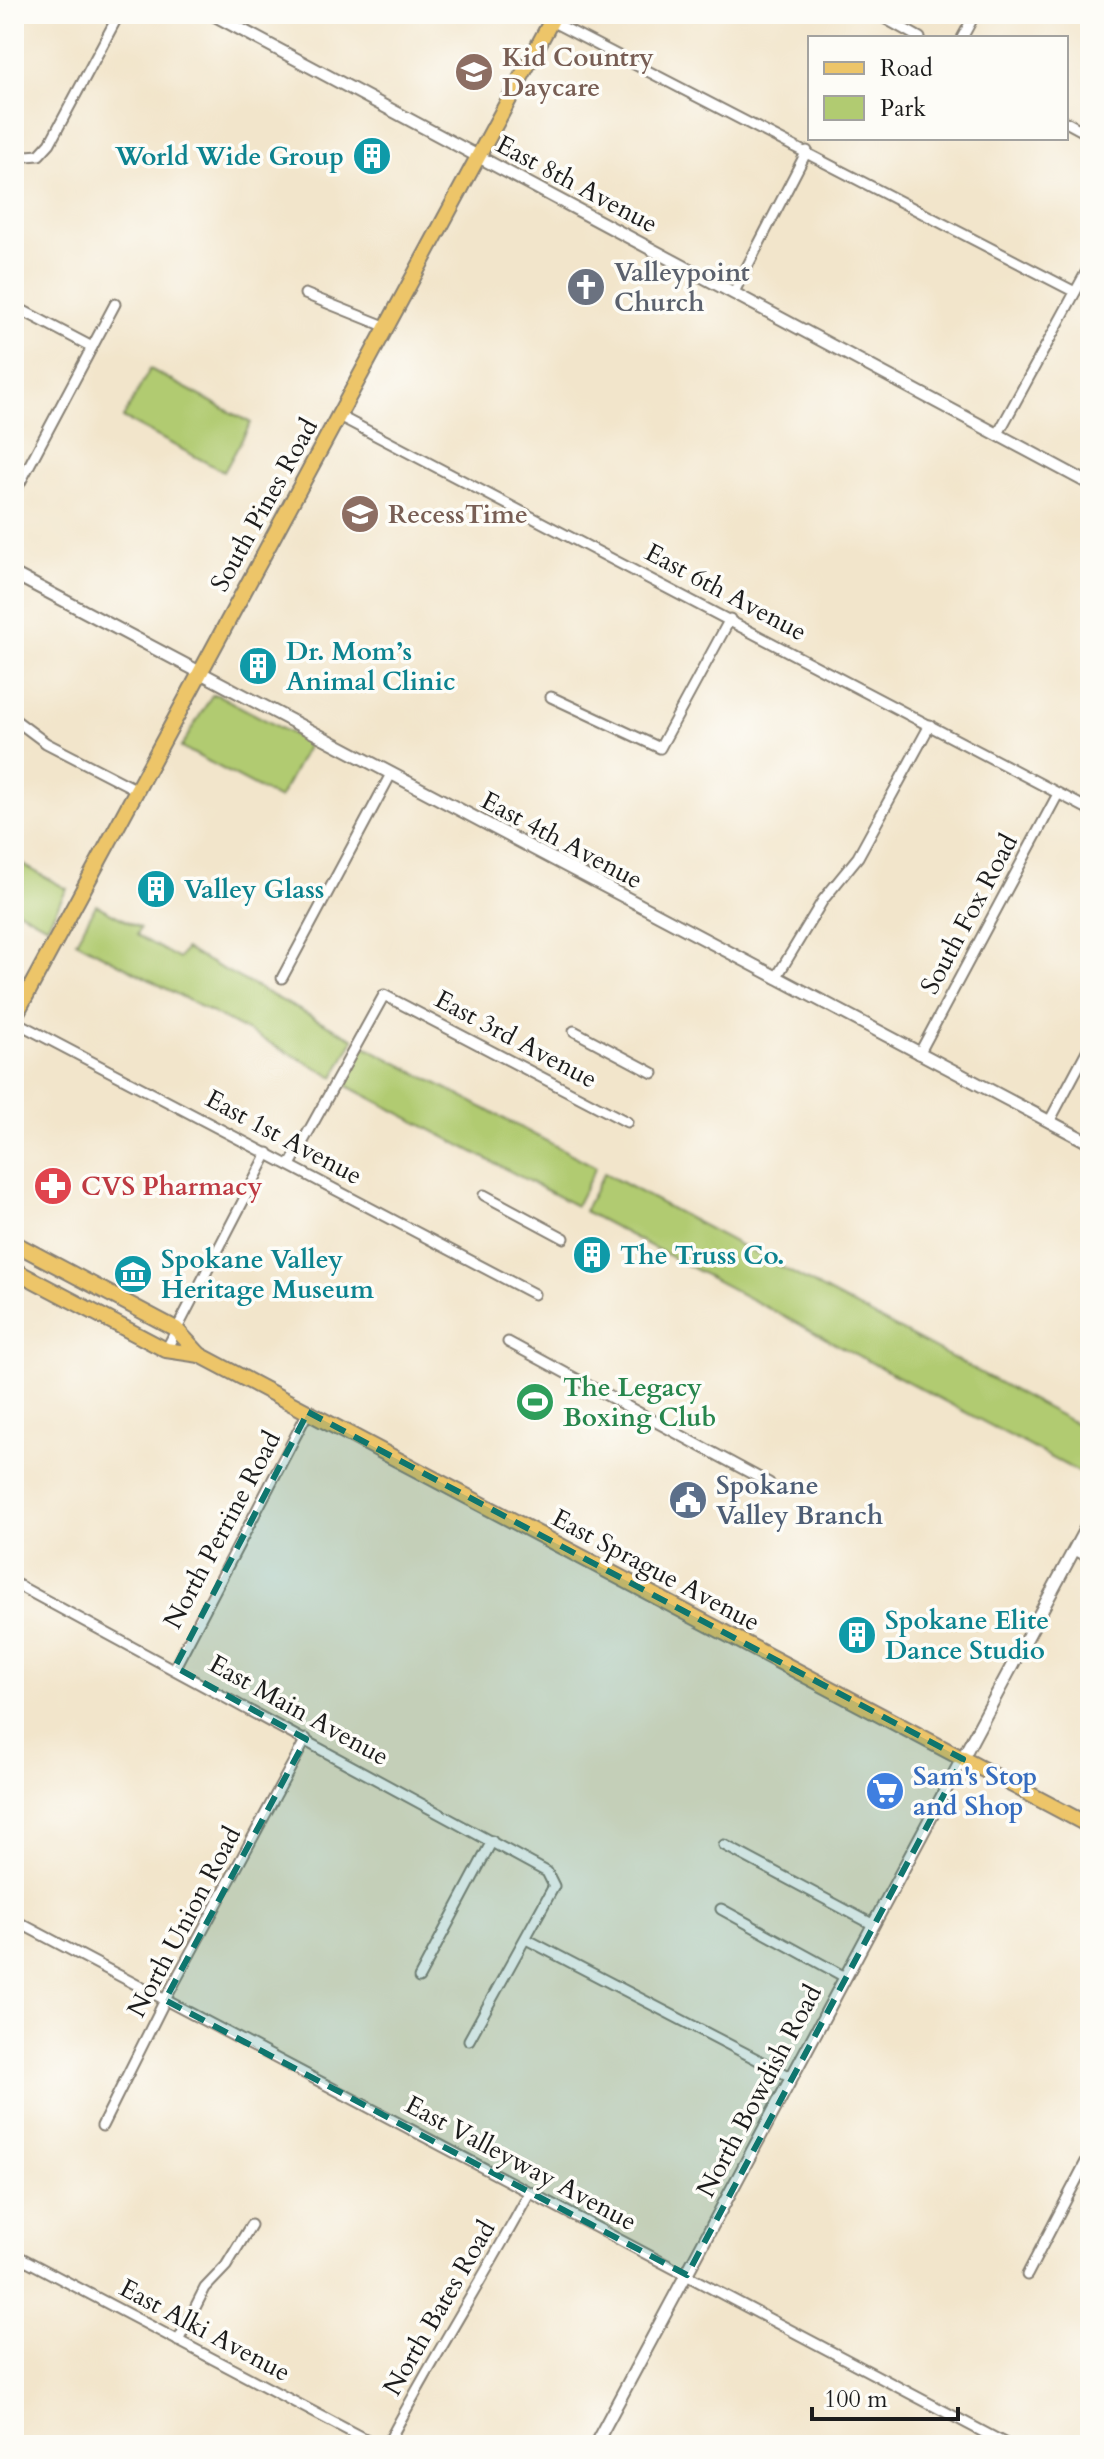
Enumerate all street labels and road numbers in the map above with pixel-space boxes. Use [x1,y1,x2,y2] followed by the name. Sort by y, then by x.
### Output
[490,127,664,241] street label: East 8th Avenue
[202,412,326,598] street label: South Pines Road
[639,535,813,649] street label: East 6th Avenue
[475,783,649,897] street label: East 4th Avenue
[912,828,1026,1000] street label: South Fox Road
[429,982,603,1096] street label: East 3rd Avenue
[200,1081,368,1193] street label: East 1st Avenue
[155,1425,289,1635] street label: North Perrine Road
[546,1500,766,1640] street label: East Sprague Avenue
[203,1646,395,1774] street label: East Main Avenue
[119,1820,249,2024] street label: North Union Road
[688,1978,830,2203] street label: North Bowdish Road
[399,2087,643,2239] street label: East Valleyway Avenue
[375,2214,503,2402] street label: North Bates Road
[113,2270,297,2390] street label: East Alki Avenue

